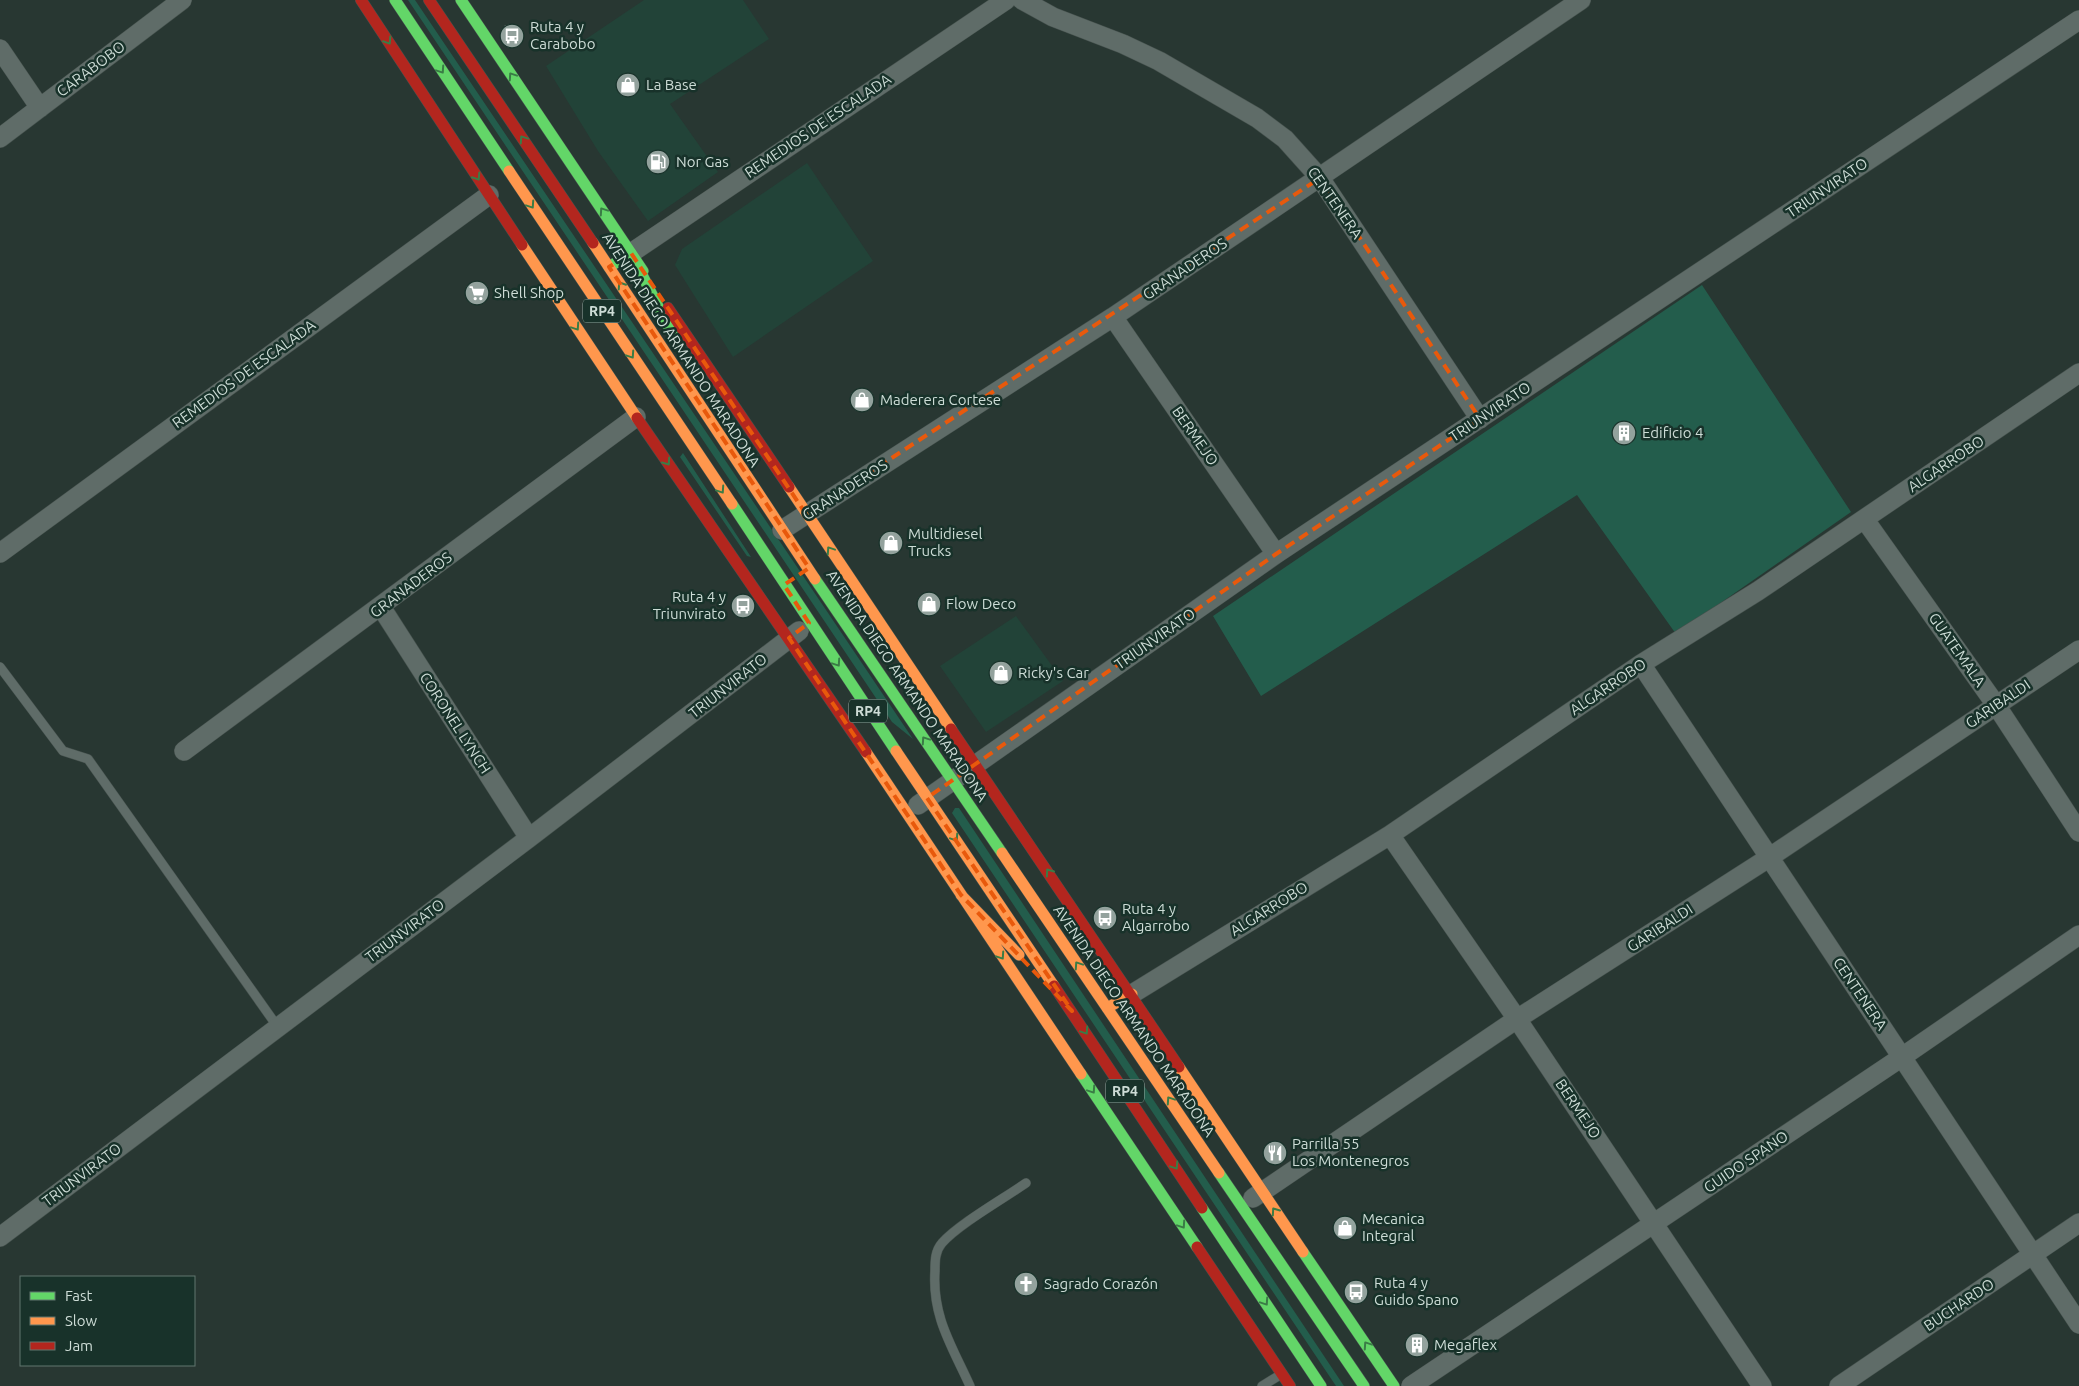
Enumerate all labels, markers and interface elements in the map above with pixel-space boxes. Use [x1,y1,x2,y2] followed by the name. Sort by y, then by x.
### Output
[530,18,595,52] place label: Ruta 4 y Carabobo
[499,23,525,49] bus stop icon: Ruta 4 y Carabobo
[382,35,391,44] one-way arrow
[53,37,128,100] street label: CARABOBO
[435,64,445,73] one-way arrow
[741,70,894,181] street label: REMEDIOS DE ESCALADA
[615,72,641,98] shop icon: La Base
[509,73,518,82] one-way arrow
[646,76,697,93] place label: La Base
[520,136,529,145] one-way arrow
[645,149,671,175] fuel station icon: Nor Gas
[676,153,729,170] place label: Nor Gas
[1783,154,1871,221] street label: TRIUNVIRATO
[1304,164,1367,242] street label: CENTENERA
[471,171,480,181] one-way arrow
[525,200,535,209] one-way arrow
[600,207,609,217] one-way arrow
[599,229,764,470] street label: AVENIDA DIEGO ARMANDO MARADONA
[1139,234,1230,303] street label: GRANADEROS
[464,280,490,306] supermarket icon: Shell Shop
[618,281,627,290] one-way arrow
[494,284,564,301] place label: Shell Shop
[583,300,621,322] road number: RP4
[169,316,319,431] street label: REMEDIOS DE ESCALADA
[570,321,579,331] one-way arrow
[625,349,634,359] one-way arrow
[1446,378,1534,445] street label: TRIUNVIRATO
[849,387,875,413] shop icon: Maderera Cortese
[880,391,1001,408] place label: Maderera Cortese
[1169,403,1222,468] street label: BERMEJO
[1611,420,1637,446] building icon: Edificio 4
[1642,424,1703,441] place label: Edificio 4
[1904,432,1987,495] street label: ALGARROBO
[661,456,670,466] one-way arrow
[799,456,890,523] street label: GRANADEROS
[715,484,724,494] one-way arrow
[908,525,983,559] place label: Multidiesel Trucks
[878,530,904,556] shop icon: Multidiesel Trucks
[827,546,836,555] one-way arrow
[367,548,455,621] street label: GRANADEROS
[823,567,992,805] street label: AVENIDA DIEGO ARMANDO MARADONA
[653,588,726,622] place label: Ruta 4 y Triunvirato
[916,591,942,617] shop icon: Flow Deco
[730,593,756,619] bus stop icon: Ruta 4 y Triunvirato
[946,595,1016,612] place label: Flow Deco
[1111,605,1198,673] street label: TRIUNVIRATO
[1926,609,1989,690] street label: GUATEMALA
[685,650,770,721] street label: TRIUNVIRATO
[1566,655,1649,718] street label: ALGARROBO
[830,658,840,667] one-way arrow
[988,660,1014,686] shop icon: Ricky's Car
[1018,664,1089,681] place label: Ricky's Car
[416,669,494,776] street label: CORONEL LYNCH
[1962,676,2033,731] street label: GARIBALDI
[849,699,887,722] road number: RP4
[922,736,931,745] one-way arrow
[949,833,958,842] one-way arrow
[1046,868,1055,878] one-way arrow
[1227,878,1311,939] street label: ALGARROBO
[362,895,447,966] street label: TRIUNVIRATO
[1122,900,1190,934] place label: Ruta 4 y Algarrobo
[1624,900,1695,955] street label: GARIBALDI
[1050,902,1219,1140] street label: AVENIDA DIEGO ARMANDO MARADONA
[1092,905,1118,931] bus stop icon: Ruta 4 y Algarrobo
[995,950,1004,959] one-way arrow
[1830,954,1891,1033] street label: CENTENERA
[1075,961,1084,971] one-way arrow
[1079,1025,1088,1035] one-way arrow
[1552,1076,1604,1142] street label: BERMEJO
[1106,1080,1144,1102] road number: RP4
[1086,1085,1095,1094] one-way arrow
[1166,1096,1176,1105] one-way arrow
[1700,1127,1791,1196] street label: GUIDO SPANO
[1292,1135,1409,1169] place label: Parrilla 55 Los Montenegros
[39,1139,124,1210] street label: TRIUNVIRATO
[1262,1140,1288,1166] restaurant icon: Parrilla 55 Los Montenegros
[1169,1161,1178,1170] one-way arrow
[1272,1208,1281,1217] one-way arrow
[1362,1210,1425,1244] place label: Mecanica Integral
[1332,1215,1358,1241] shop icon: Mecanica Integral
[1176,1220,1186,1229] one-way arrow
[1013,1271,1039,1297] church icon: Sagrado Corazón
[1374,1274,1459,1308] place label: Ruta 4 y Guido Spano
[1044,1275,1158,1292] place label: Sagrado Corazón
[1920,1275,1997,1334] street label: BUCHARDO
[20,1276,195,1366] legend
[1343,1279,1369,1305] bus stop icon: Ruta 4 y Guido Spano
[65,1287,93,1304] text: Fast
[1259,1296,1268,1305] one-way arrow
[65,1312,98,1329] text: Slow
[1404,1332,1430,1358] building icon: Megaflex
[1434,1336,1498,1353] place label: Megaflex
[65,1337,93,1354] text: Jam
[1364,1342,1373,1351] one-way arrow

